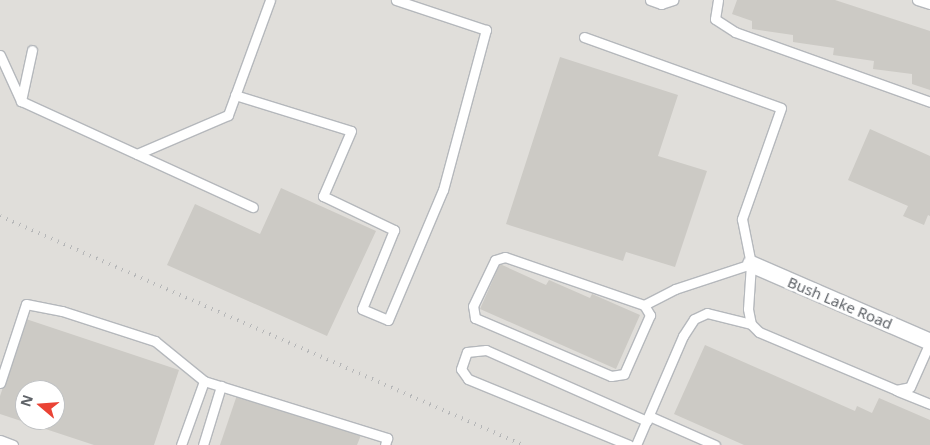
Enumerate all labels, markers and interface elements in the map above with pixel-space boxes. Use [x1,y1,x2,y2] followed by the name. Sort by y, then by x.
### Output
[785,273,895,333] street label: Bush Lake Road
[15,380,65,430] north arrow
[15,392,37,409] text: N

